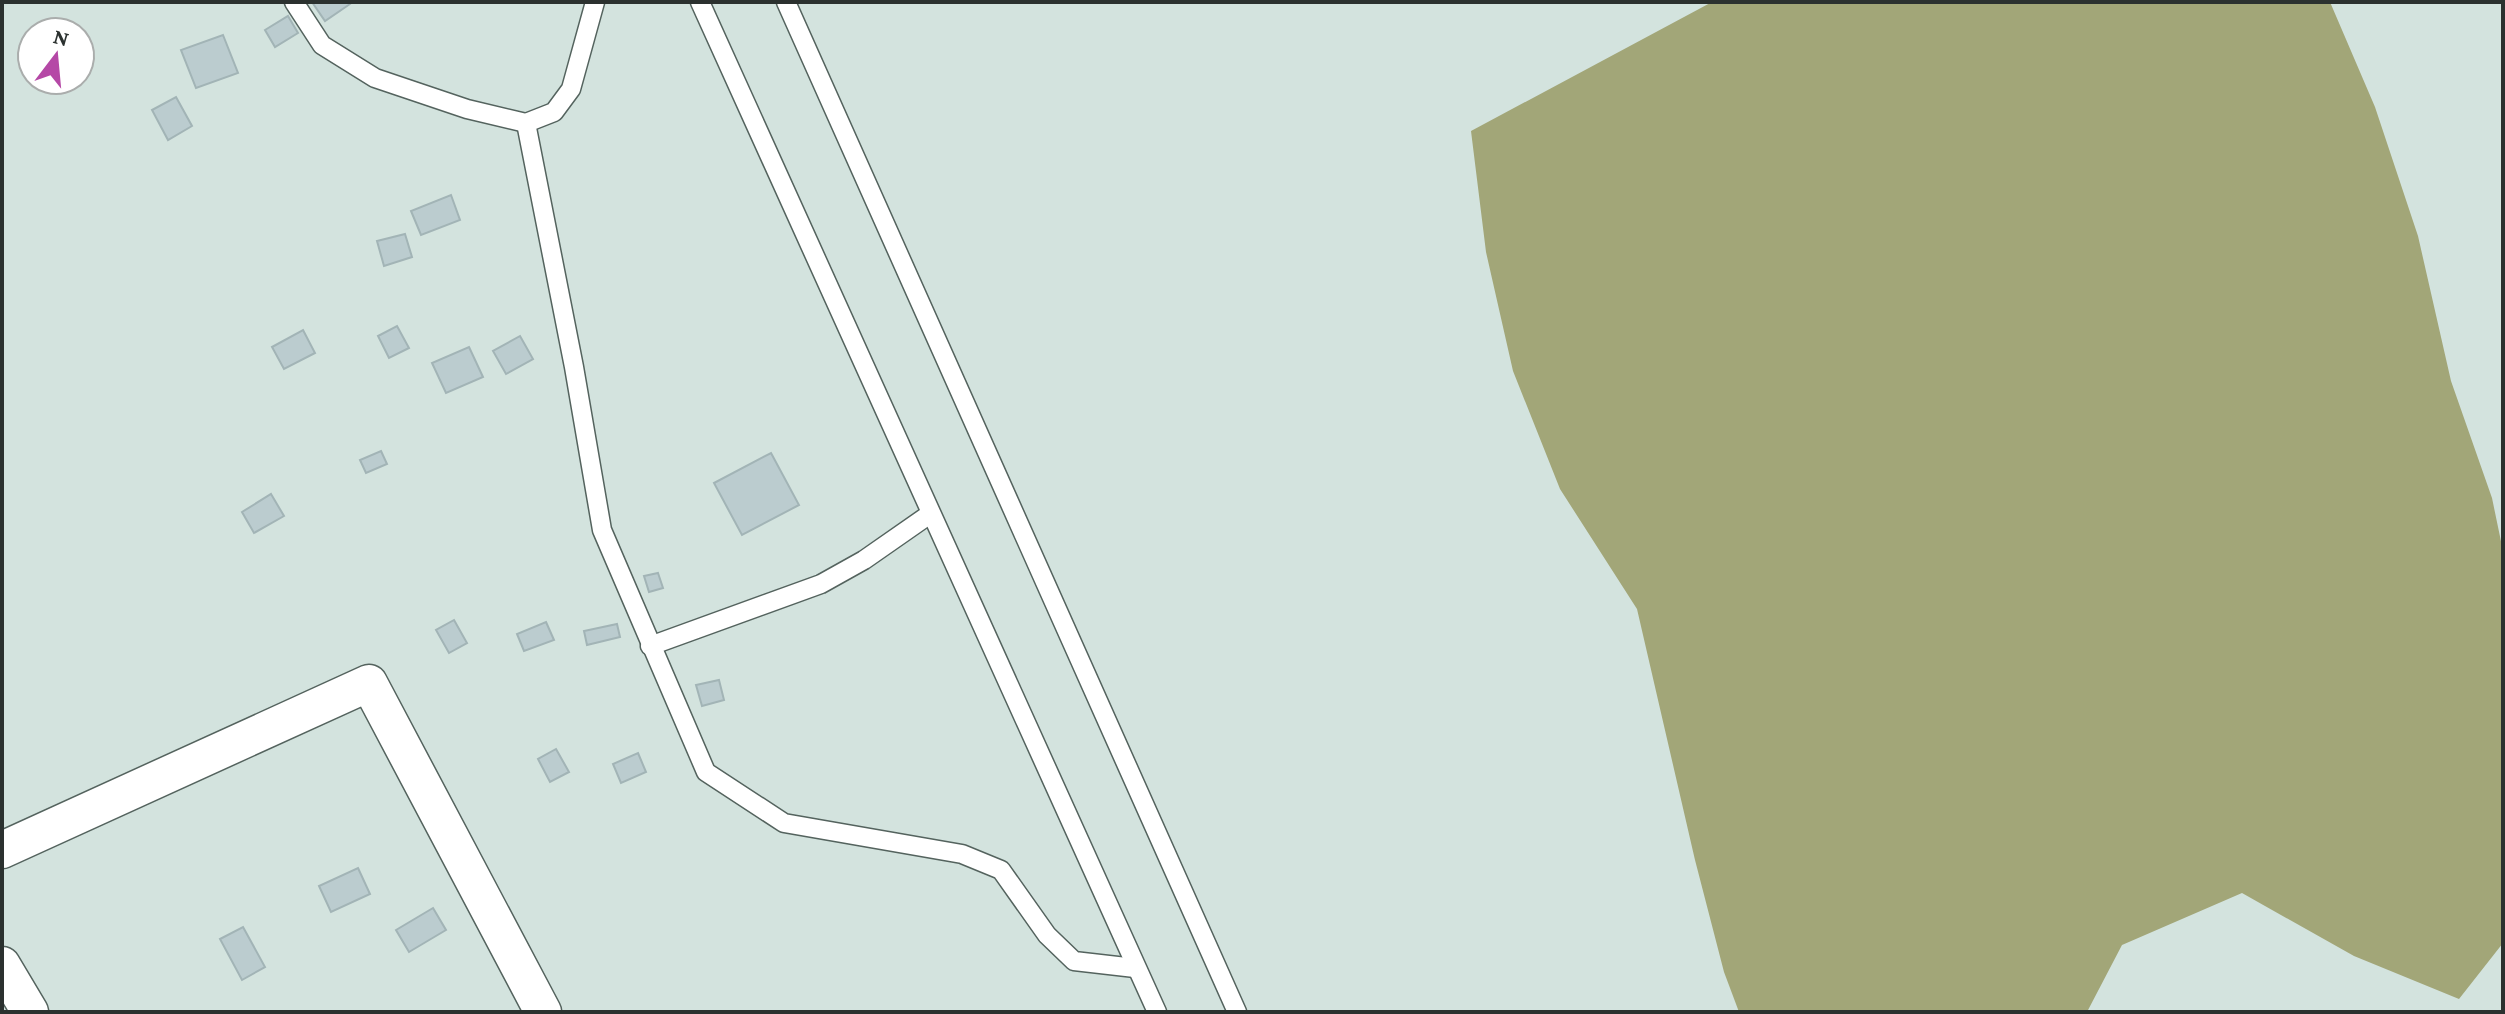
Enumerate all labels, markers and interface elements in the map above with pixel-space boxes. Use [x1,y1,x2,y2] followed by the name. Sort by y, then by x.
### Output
[16,16,96,96] north arrow
[51,23,72,51] text: N

